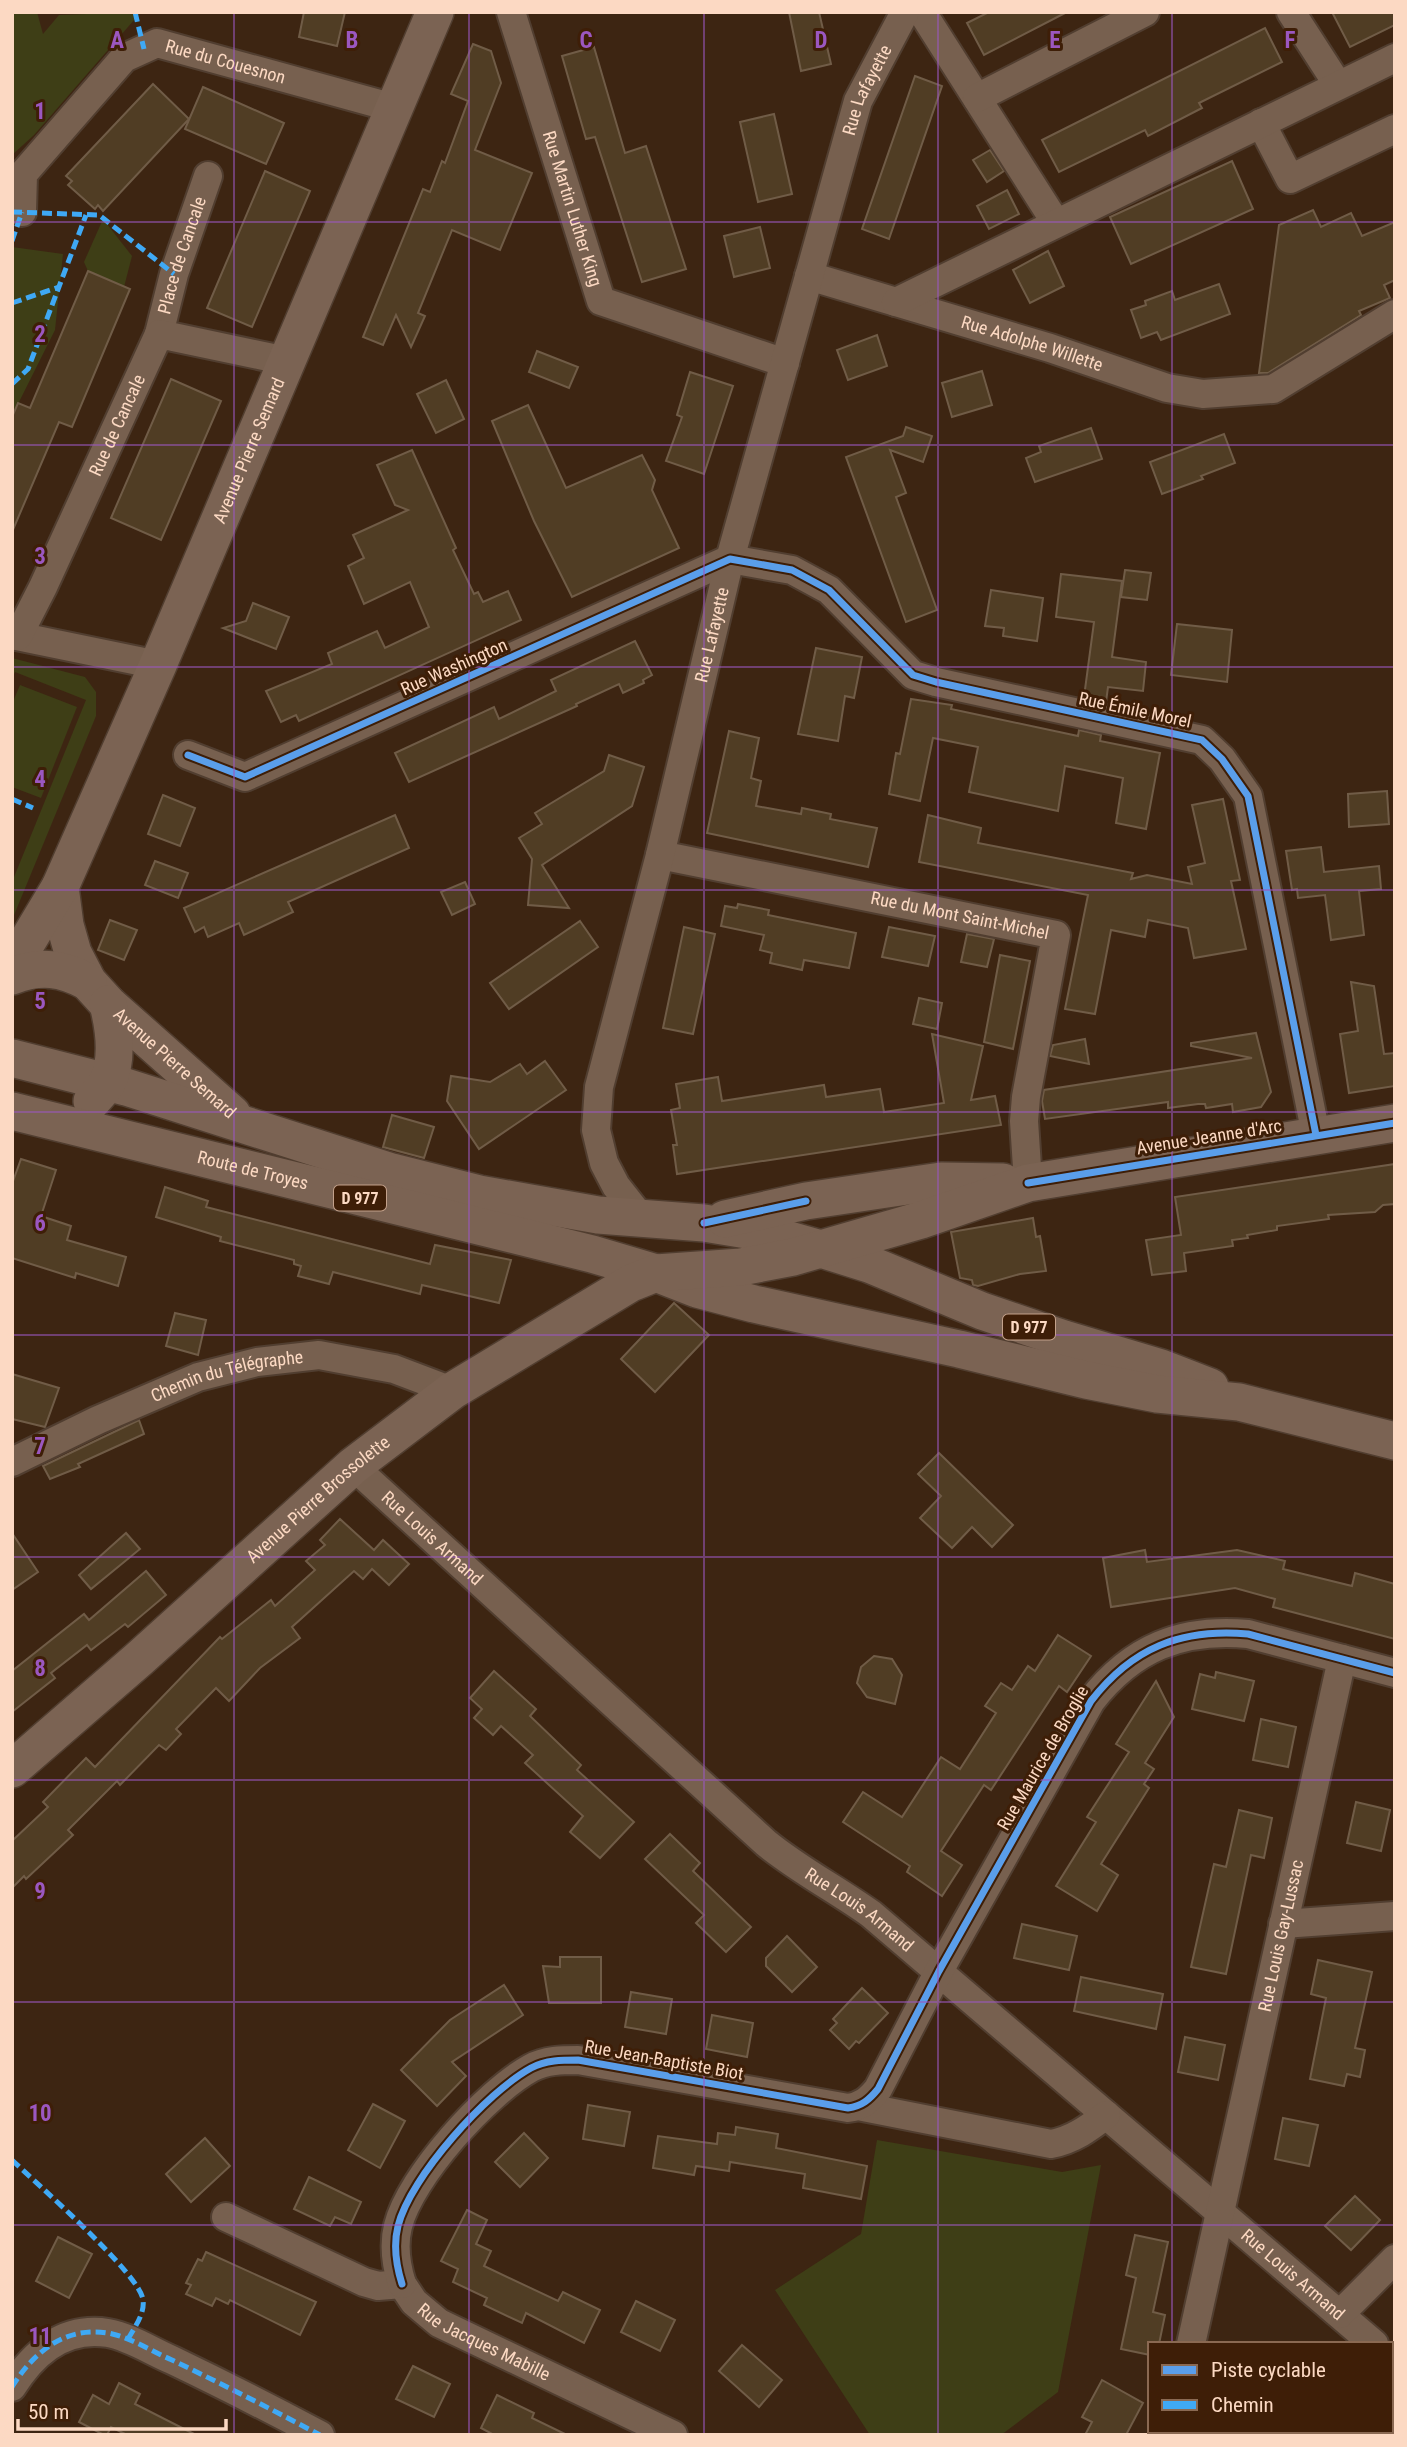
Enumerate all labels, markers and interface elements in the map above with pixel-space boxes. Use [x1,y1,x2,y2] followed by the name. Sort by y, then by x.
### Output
[110,27,124,54] text: A
[346,27,358,54] text: B
[579,27,593,54] text: C
[815,27,828,54] text: D
[1049,27,1061,54] text: E
[1285,27,1296,54] text: F
[163,35,288,88] street label: Rue du Couesnon
[838,41,896,138] street label: Rue Lafayette
[34,98,46,125] text: 1
[539,128,607,289] street label: Rue Martin Luther King
[153,194,210,316] street label: Place de Cancale
[959,311,1106,375] street label: Rue Adolphe Willette
[34,321,46,348] text: 2
[84,371,149,479] street label: Rue de Cancale
[208,374,289,526] street label: Avenue Pierre Semard
[34,543,46,570] text: 3
[690,585,733,685] street label: Rue Lafayette
[397,634,510,699] street label: Rue Washington
[1077,687,1193,732] street label: Rue Émile Morel
[34,766,46,793] text: 4
[869,887,1051,943] street label: Rue du Mont Saint-Michel
[34,988,46,1015] text: 5
[110,1003,240,1122] street label: Avenue Pierre Semard
[1135,1115,1283,1158] street label: Avenue Jeanne d'Arc
[195,1146,310,1194] street label: Route de Troyes
[334,1186,386,1210] road number: D 977
[34,1210,46,1237] text: 6
[1003,1315,1055,1340] road number: D 977
[147,1346,304,1406] street label: Chemin du Télégraphe
[242,1431,394,1567] street label: Avenue Pierre Brossolette
[34,1433,46,1460] text: 7
[378,1486,487,1589] street label: Rue Louis Armand
[34,1655,46,1682] text: 8
[993,1682,1093,1834] street label: Rue Maurice de Broglie
[1254,1858,1307,2014] street label: Rue Louis Gay-Lussac
[801,1863,918,1956] street label: Rue Louis Armand
[34,1878,46,1905] text: 9
[583,2035,745,2084] street label: Rue Jean-Baptiste Biot
[28,2100,52,2127] text: 10
[1237,2224,1349,2324] street label: Rue Louis Armand
[413,2299,554,2385] street label: Rue Jacques Mabille
[28,2323,52,2350] text: 11
[1148,2342,1393,2433] legend
[1211,2358,1326,2382] text: Piste cyclable
[18,2388,226,2432] scale bar
[1211,2393,1274,2417] text: Chemin
[28,2400,69,2424] text: 50 m

